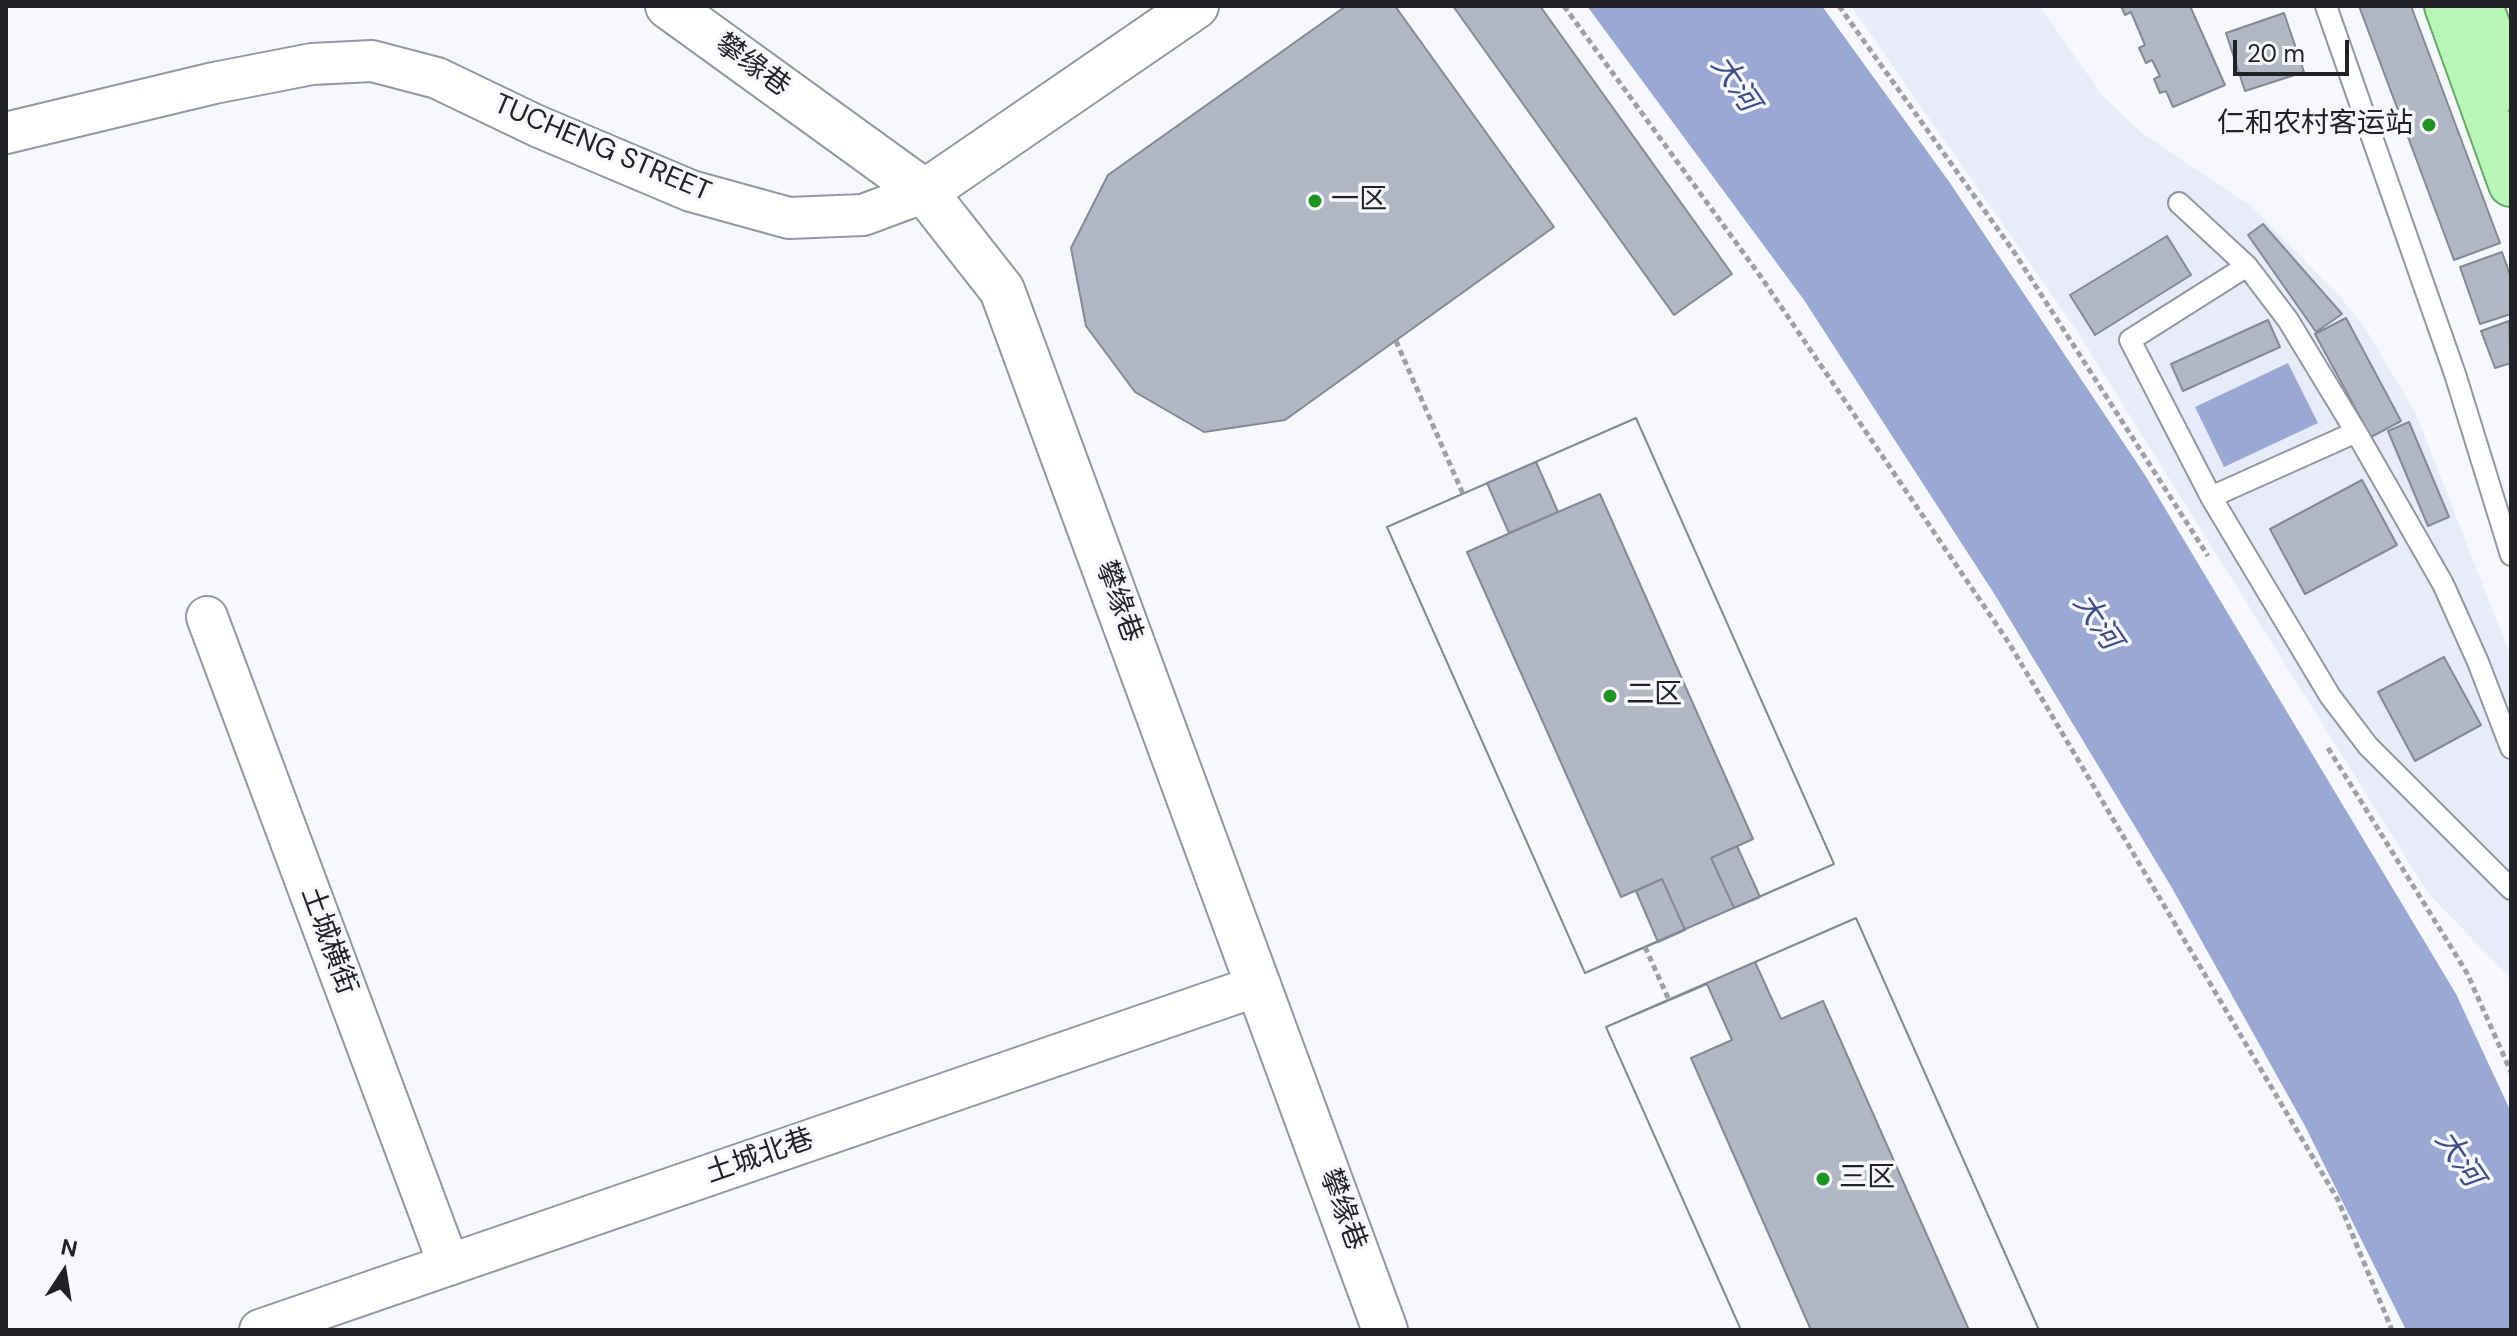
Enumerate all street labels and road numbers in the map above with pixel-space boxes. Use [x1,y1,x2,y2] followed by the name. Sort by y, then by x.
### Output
[708,28,796,104] street label: 攀缘巷
[488,88,716,210] street label: TUCHENG STREET
[1088,557,1148,647] street label: 攀缘巷
[293,883,363,999] street label: 土城横街
[702,1123,818,1191] street label: 土城北巷
[1312,1165,1372,1255] street label: 攀缘巷

